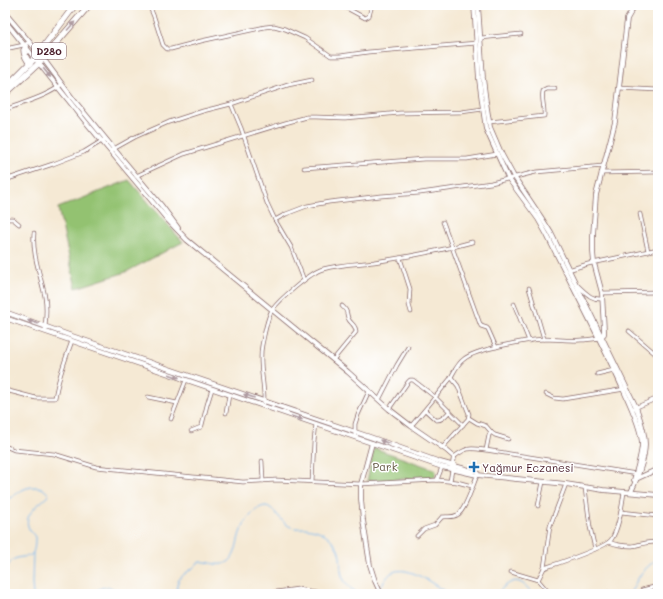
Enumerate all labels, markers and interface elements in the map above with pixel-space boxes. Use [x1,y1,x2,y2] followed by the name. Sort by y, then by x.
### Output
[67,21,76,31] one-way arrow
[32,43,66,59] road number: D280
[42,68,51,79] one-way arrow
[27,319,39,325] one-way arrow
[169,373,181,379] one-way arrow
[243,392,255,398] one-way arrow
[292,415,304,421] one-way arrow
[379,439,391,445] one-way arrow
[373,459,398,474] park label: Park
[482,460,574,475] place label: Yağmur Eczanesi
[469,462,479,472] marker: Yağmur Eczanesi

